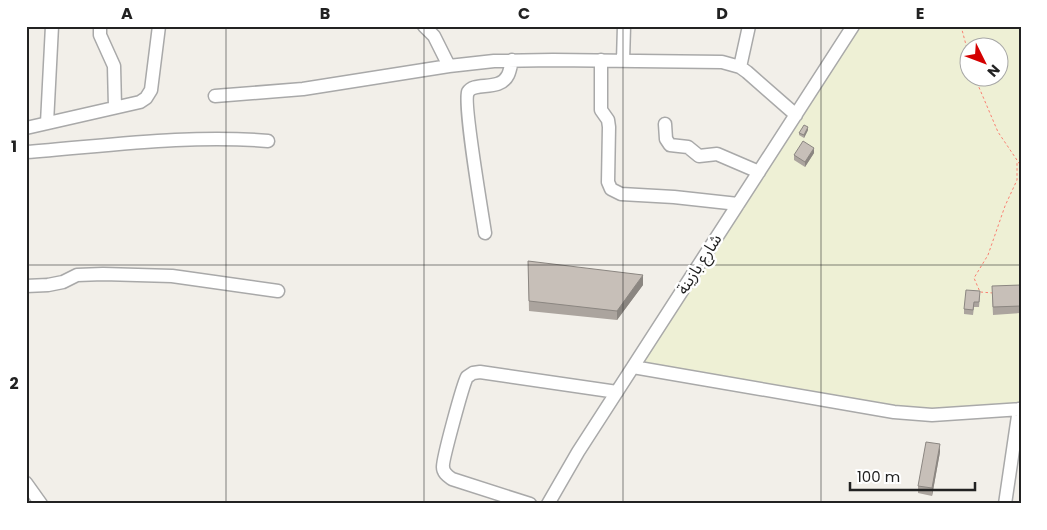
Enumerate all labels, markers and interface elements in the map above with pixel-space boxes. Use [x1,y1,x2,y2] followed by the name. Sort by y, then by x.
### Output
[121,2,133,25] text: A
[320,2,330,25] text: B
[518,2,530,25] text: C
[716,2,728,25] text: D
[916,2,924,25] text: E
[960,38,1010,88] north arrow
[983,60,1005,81] text: N
[11,135,17,158] text: 1
[671,229,728,299] street label: شارع بازينة
[9,372,19,395] text: 2
[850,460,974,492] scale bar
[857,466,900,487] text: 100 m

